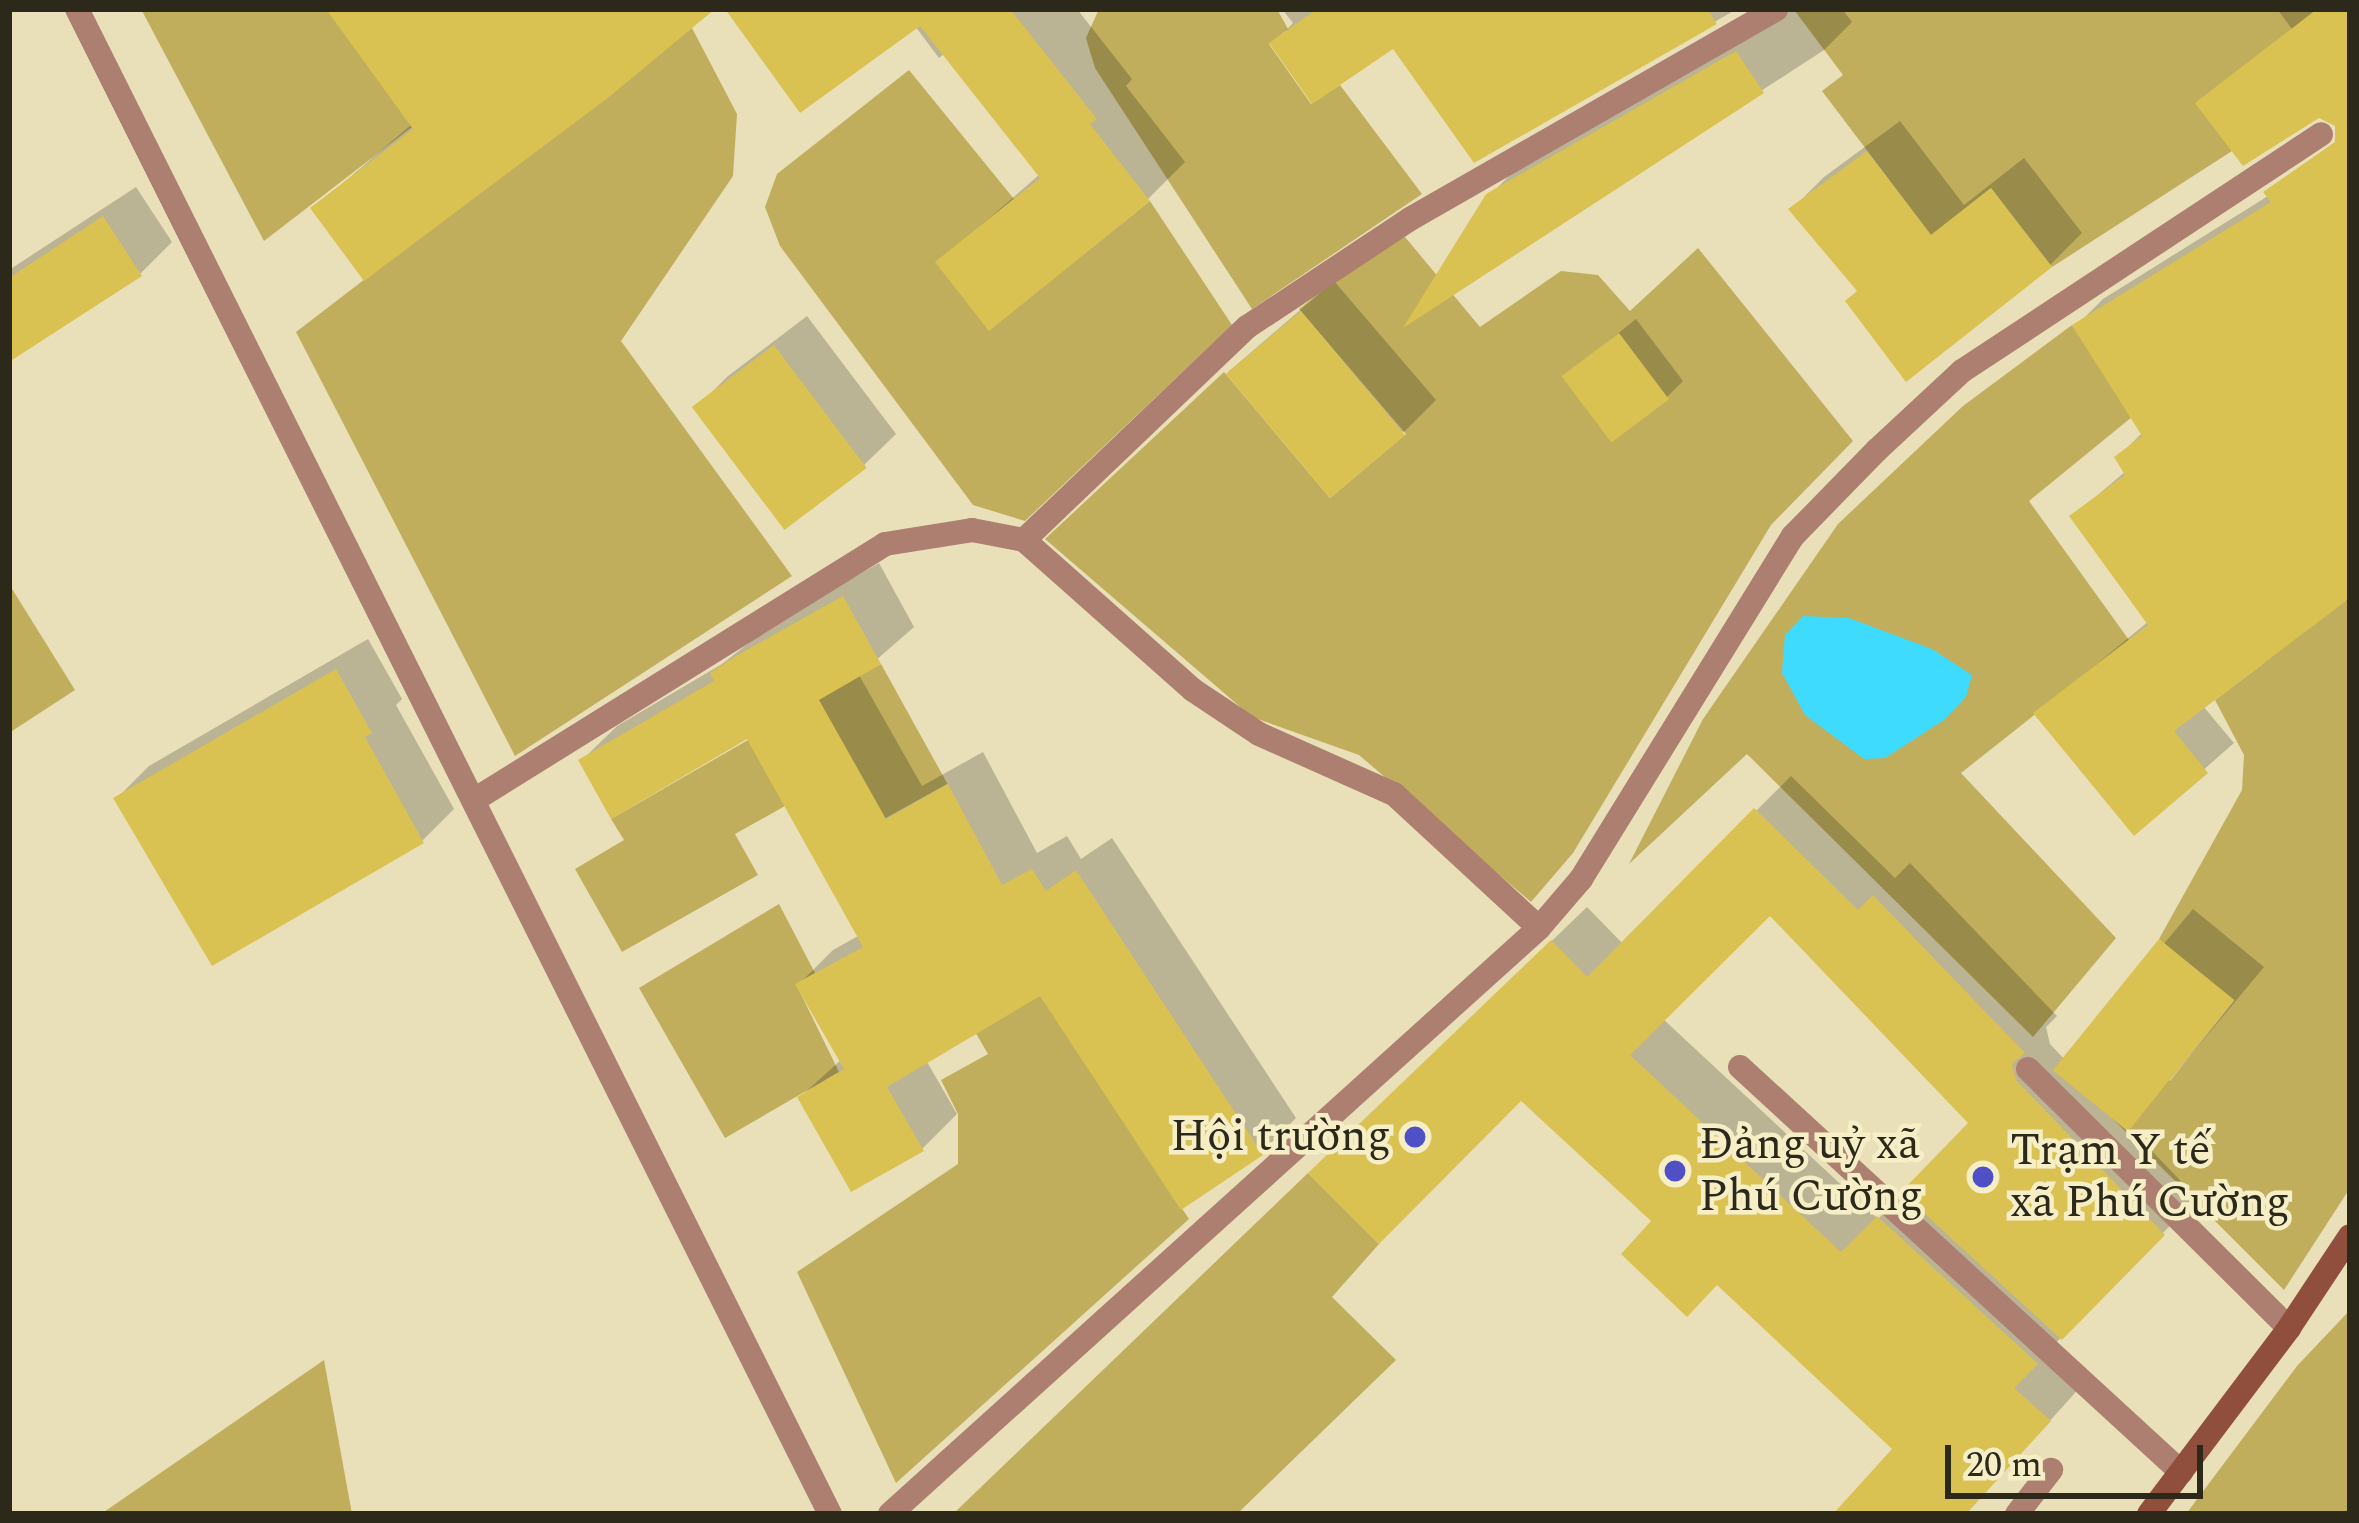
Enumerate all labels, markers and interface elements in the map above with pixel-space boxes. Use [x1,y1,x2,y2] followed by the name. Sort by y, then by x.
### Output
[1171,1110,1391,1164] place label: Hội trường
[1699,1118,1923,1224] place label: Đảng uỷ xã Phú Cường
[1402,1124,1428,1150] marker: Hội trường
[2010,1124,2290,1230] place label: Trạm Y tế xã Phú Cường
[1662,1158,1688,1184] marker: Đảng uỷ xã Phú Cường
[1967,1161,1999,1193] marker: Trạm Y tế xã Phú Cường
[1951,1421,2209,1495] scale bar
[1966,1438,2042,1493] text: 20 m

